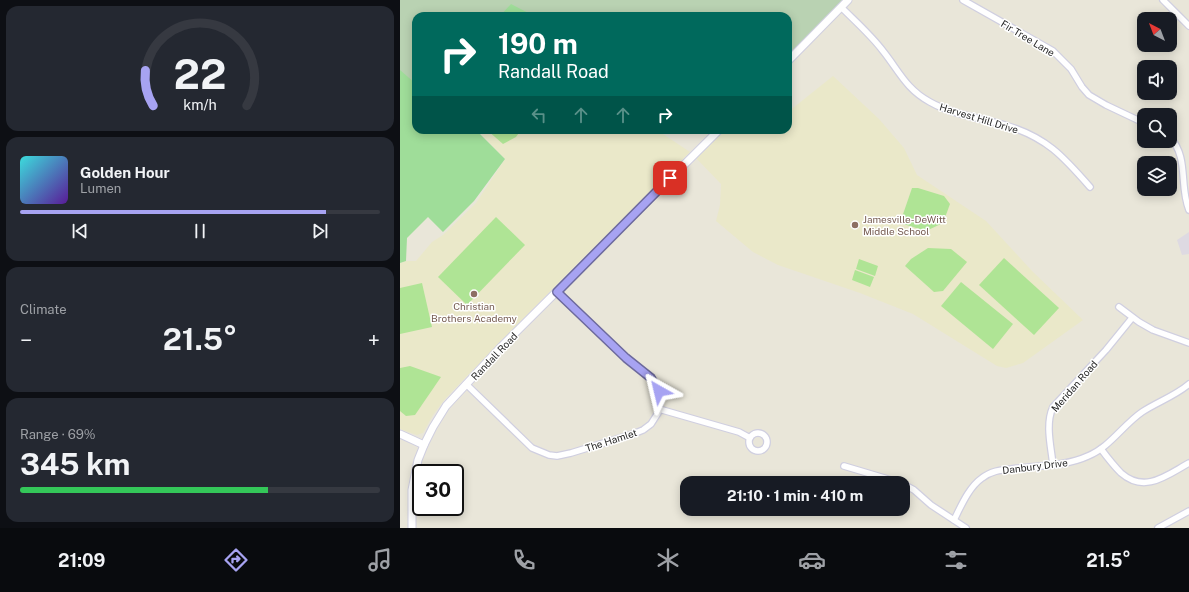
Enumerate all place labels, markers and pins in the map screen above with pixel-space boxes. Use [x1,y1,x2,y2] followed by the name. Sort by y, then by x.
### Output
[653,161,687,195] pin
[863,213,946,237] place label: Jamesville-DeWitt Middle School
[850,220,860,230] marker: Jamesville-DeWitt Middle School
[469,289,479,299] marker: Christian Brothers Academy
[431,300,518,324] place label: Christian Brothers Academy

